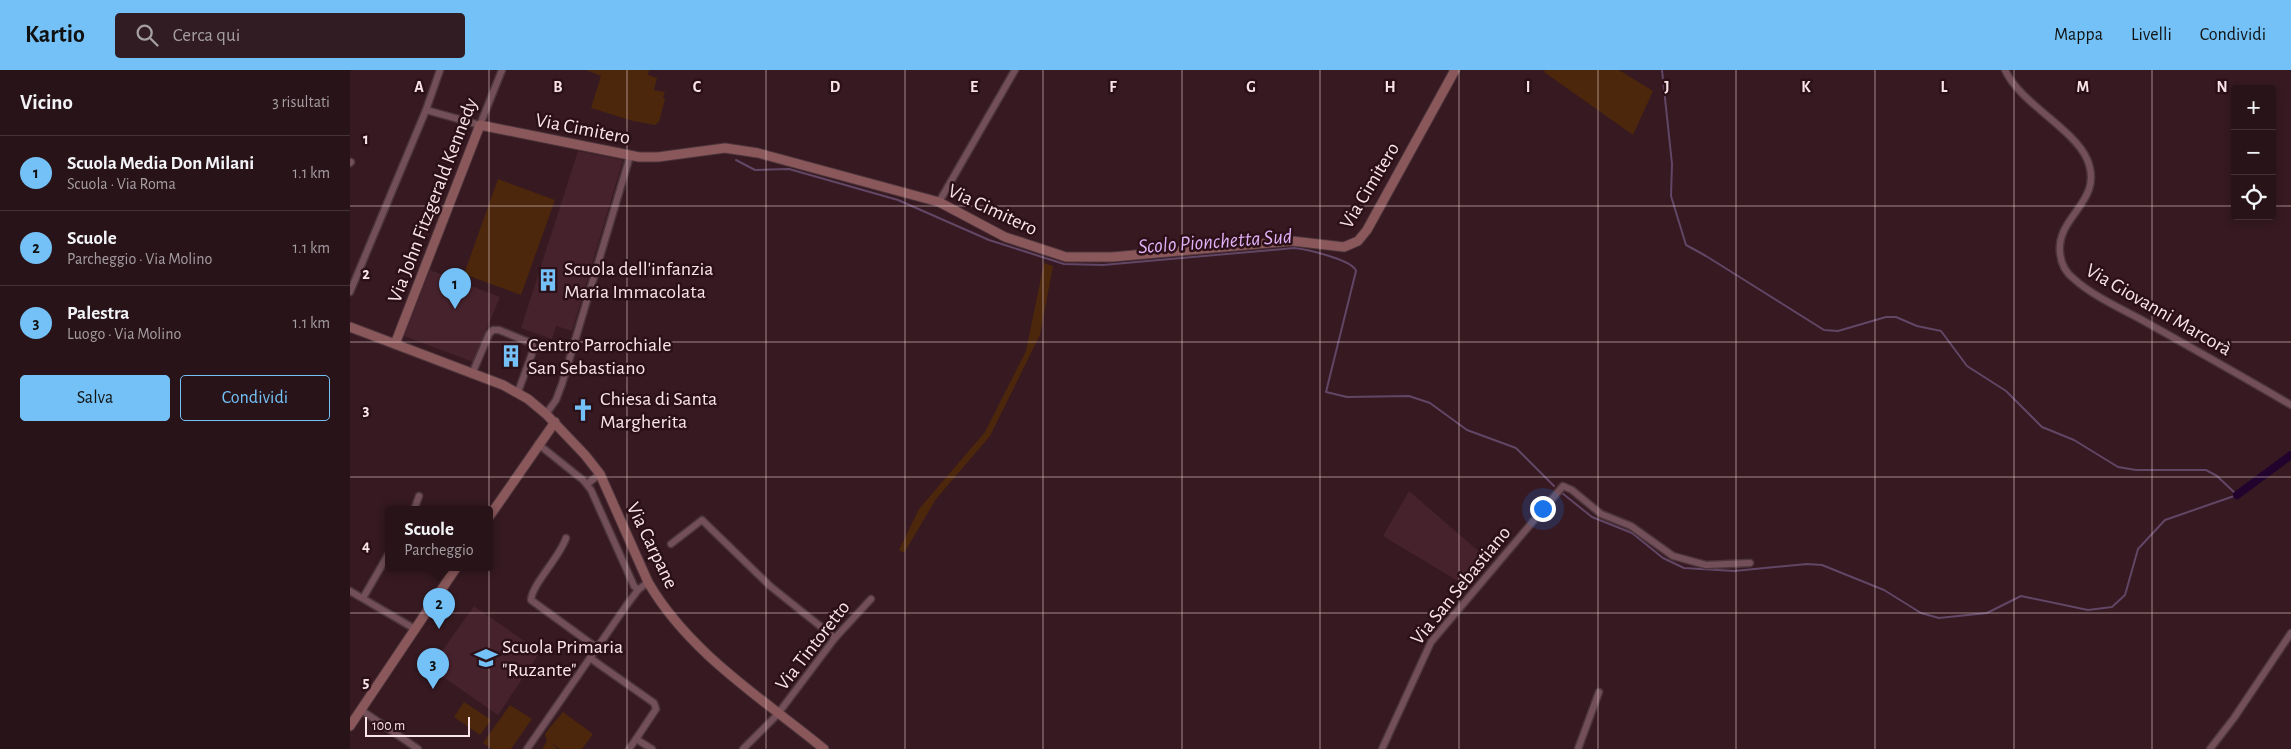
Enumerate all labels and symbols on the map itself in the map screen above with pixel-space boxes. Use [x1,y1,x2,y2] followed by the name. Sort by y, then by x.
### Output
[414,79,424,95] text: A
[553,79,563,95] text: B
[693,79,702,95] text: C
[830,79,841,95] text: D
[970,79,978,95] text: E
[1109,79,1117,95] text: F
[1246,79,1256,95] text: G
[1384,79,1396,95] text: H
[1526,79,1530,95] text: I
[1664,79,1670,95] text: J
[1801,79,1811,95] text: K
[1941,79,1948,95] text: L
[2077,79,2089,95] text: M
[2216,79,2228,95] text: N
[385,95,481,305] street label: Via John Fitzgerald Kennedy
[534,110,632,148] street label: Via Cimitero
[363,131,369,147] text: 1
[1336,139,1403,232] street label: Via Cimitero
[945,180,1040,239] street label: Via Cimitero
[1137,226,1293,257] water label: Scolo Pionchetta Sud
[564,259,714,302] place label: Scuola dell'infanzia Maria Immacolata
[2082,260,2235,360] street label: Via Giovanni Marcorà
[362,266,370,282] text: 2
[535,267,561,293] building icon: Scuola dell'infanzia Maria Immacolata
[439,268,471,309] pin: 1
[528,335,671,378] place label: Centro Parrochiale San Sebastiano
[498,343,524,369] building icon: Centro Parrochiale San Sebastiano
[600,389,717,432] place label: Chiesa di Santa Margherita
[570,397,596,423] church icon: Chiesa di Santa Margherita
[363,402,370,418] text: 3
[1530,496,1556,522] your location
[623,499,682,592] street label: Via Carpane
[1407,523,1514,649] street label: Via San Sebastiano
[362,538,370,554] text: 4
[423,588,455,629] pin: 2
[772,597,854,694] street label: Via Tintoretto
[502,637,623,680] place label: Scuola Primaria "Ruzante"
[473,645,499,671] school or university icon: Scuola Primaria "Ruzante"
[417,648,449,689] pin: 3
[363,674,370,690] text: 5
[365,714,470,737] scale bar

